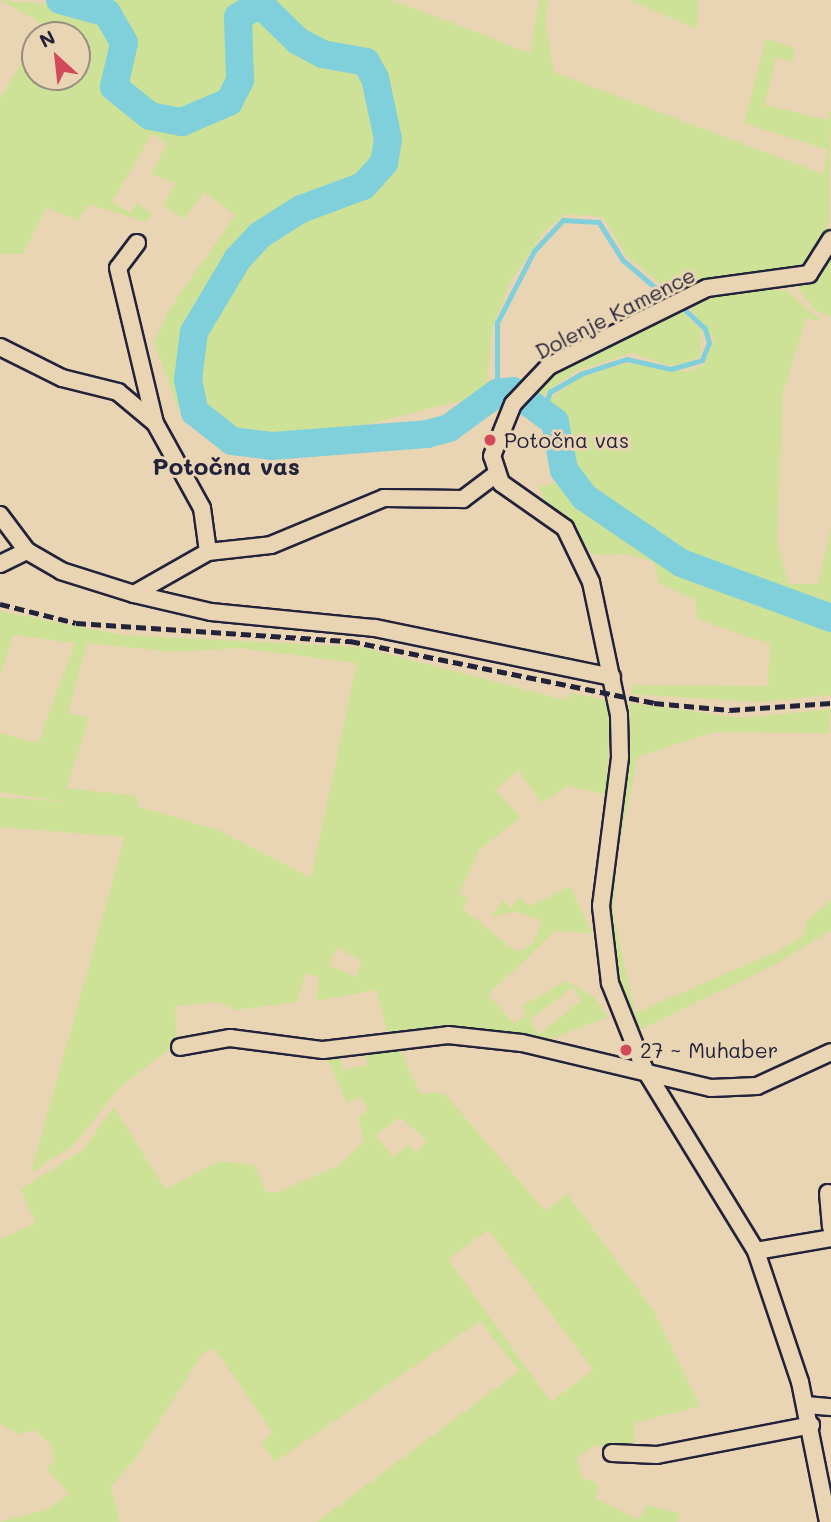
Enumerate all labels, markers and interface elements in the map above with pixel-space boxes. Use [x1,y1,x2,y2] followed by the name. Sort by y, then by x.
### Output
[21,21,91,91] north arrow
[35,24,59,53] text: N
[531,262,699,364] street label: Dolenje Kamence
[504,427,629,453] place label: Potočna vas
[482,432,498,448] marker: Potočna vas
[152,452,300,480] district label: Potočna vas
[640,1037,778,1063] place label: 27 ~ Muhaber
[618,1042,634,1058] marker: 27 ~ Muhaber

